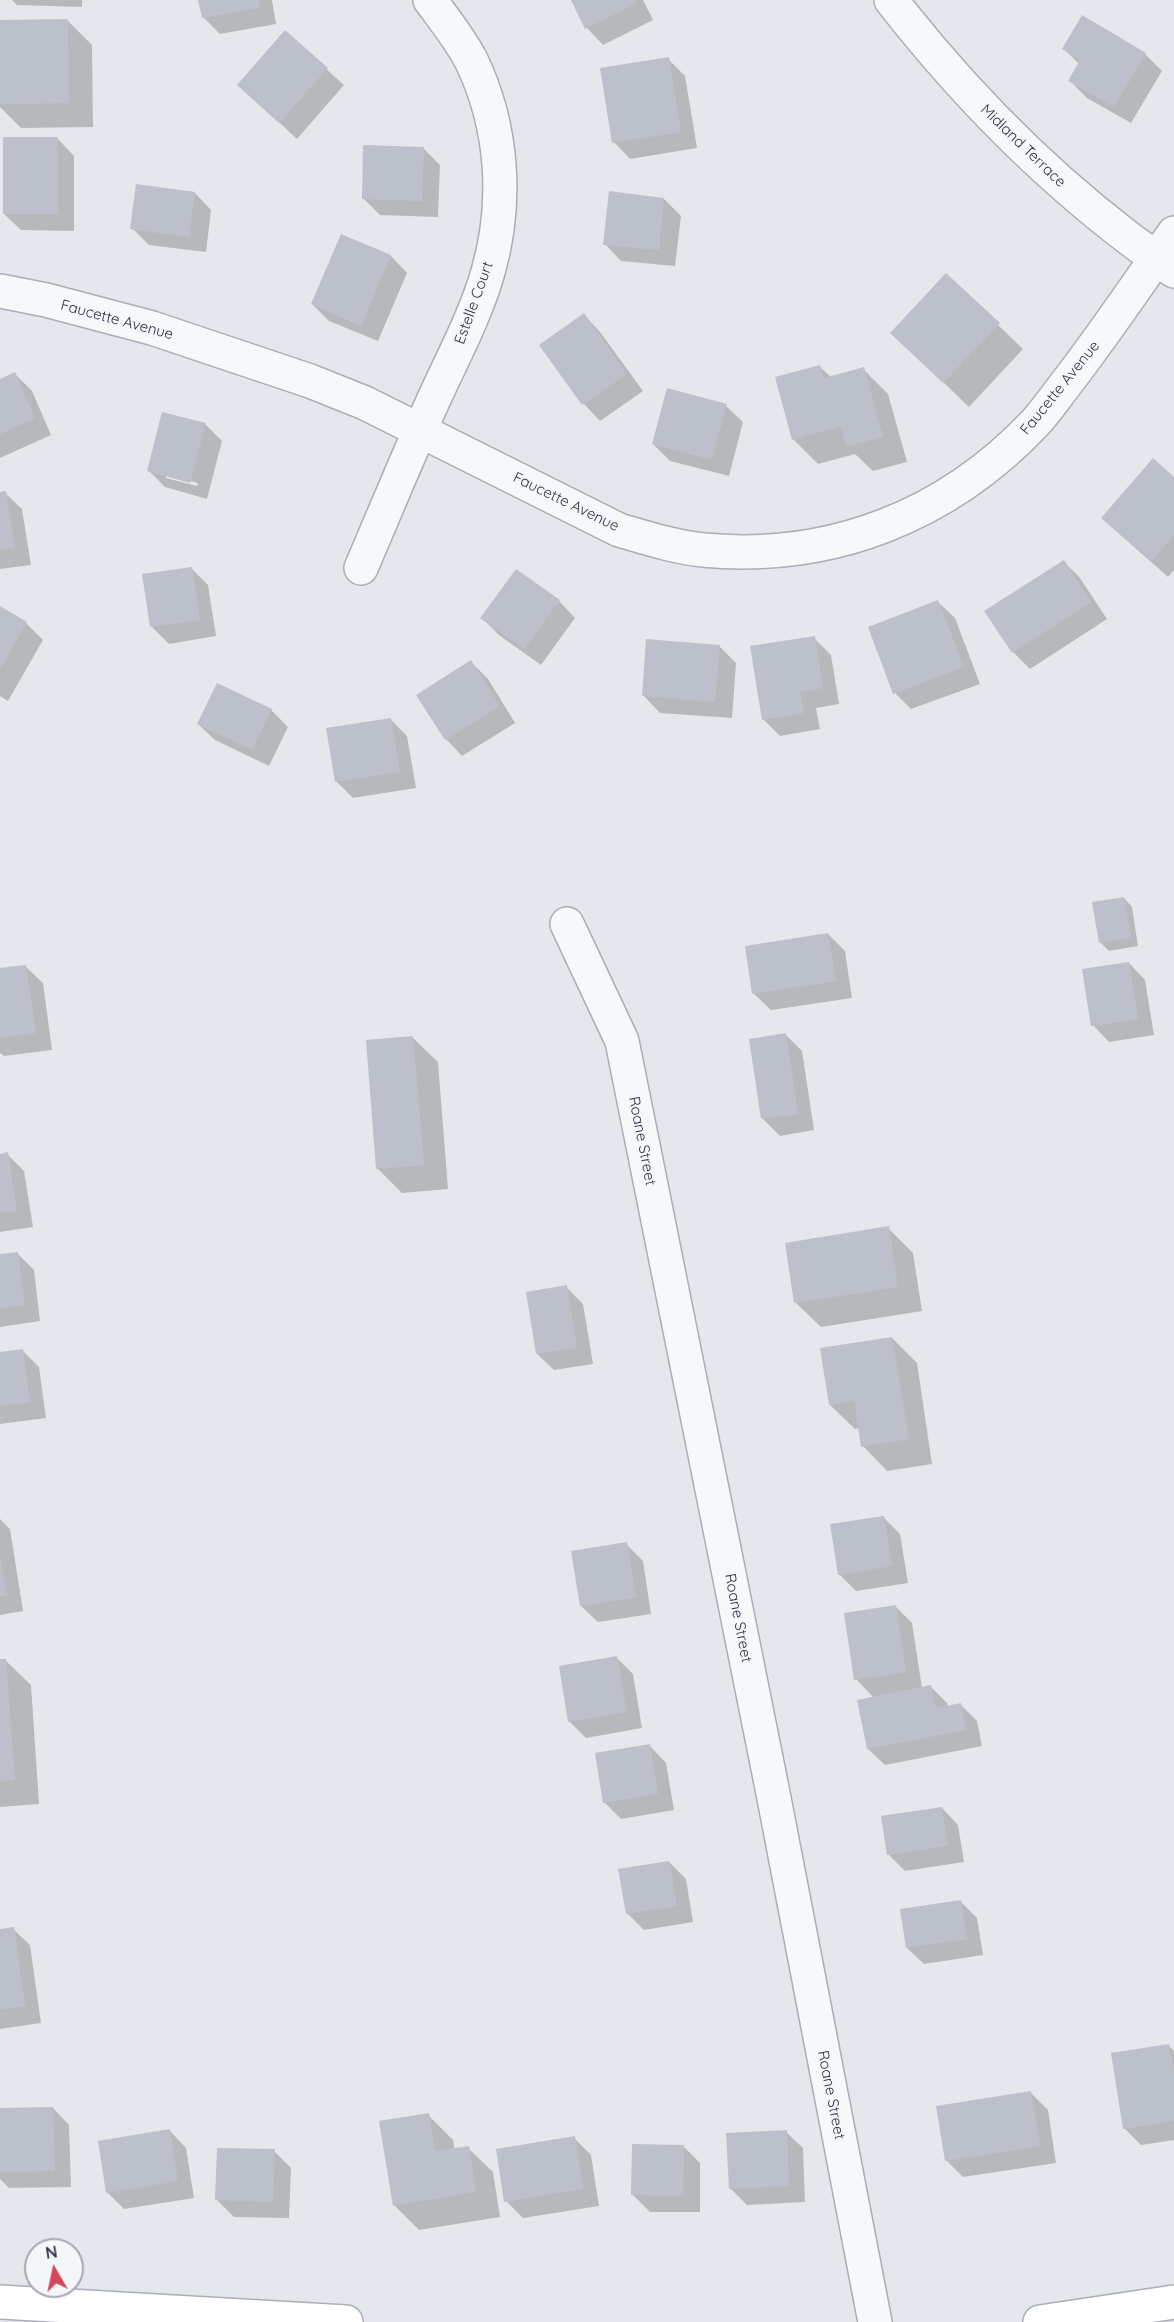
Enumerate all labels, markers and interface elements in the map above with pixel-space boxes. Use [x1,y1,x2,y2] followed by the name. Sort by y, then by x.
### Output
[977,101,1069,191] street label: Midland Terrace
[451,259,497,347] street label: Estelle Court
[59,296,175,344] street label: Faucette Avenue
[1017,337,1103,439] street label: Faucette Avenue
[510,469,622,535] street label: Faucette Avenue
[625,1095,659,1187] street label: Roane Street
[721,1572,755,1664] street label: Roane Street
[814,2049,848,2141] street label: Roane Street
[24,2238,84,2298] north arrow
[44,2241,59,2263] text: N

